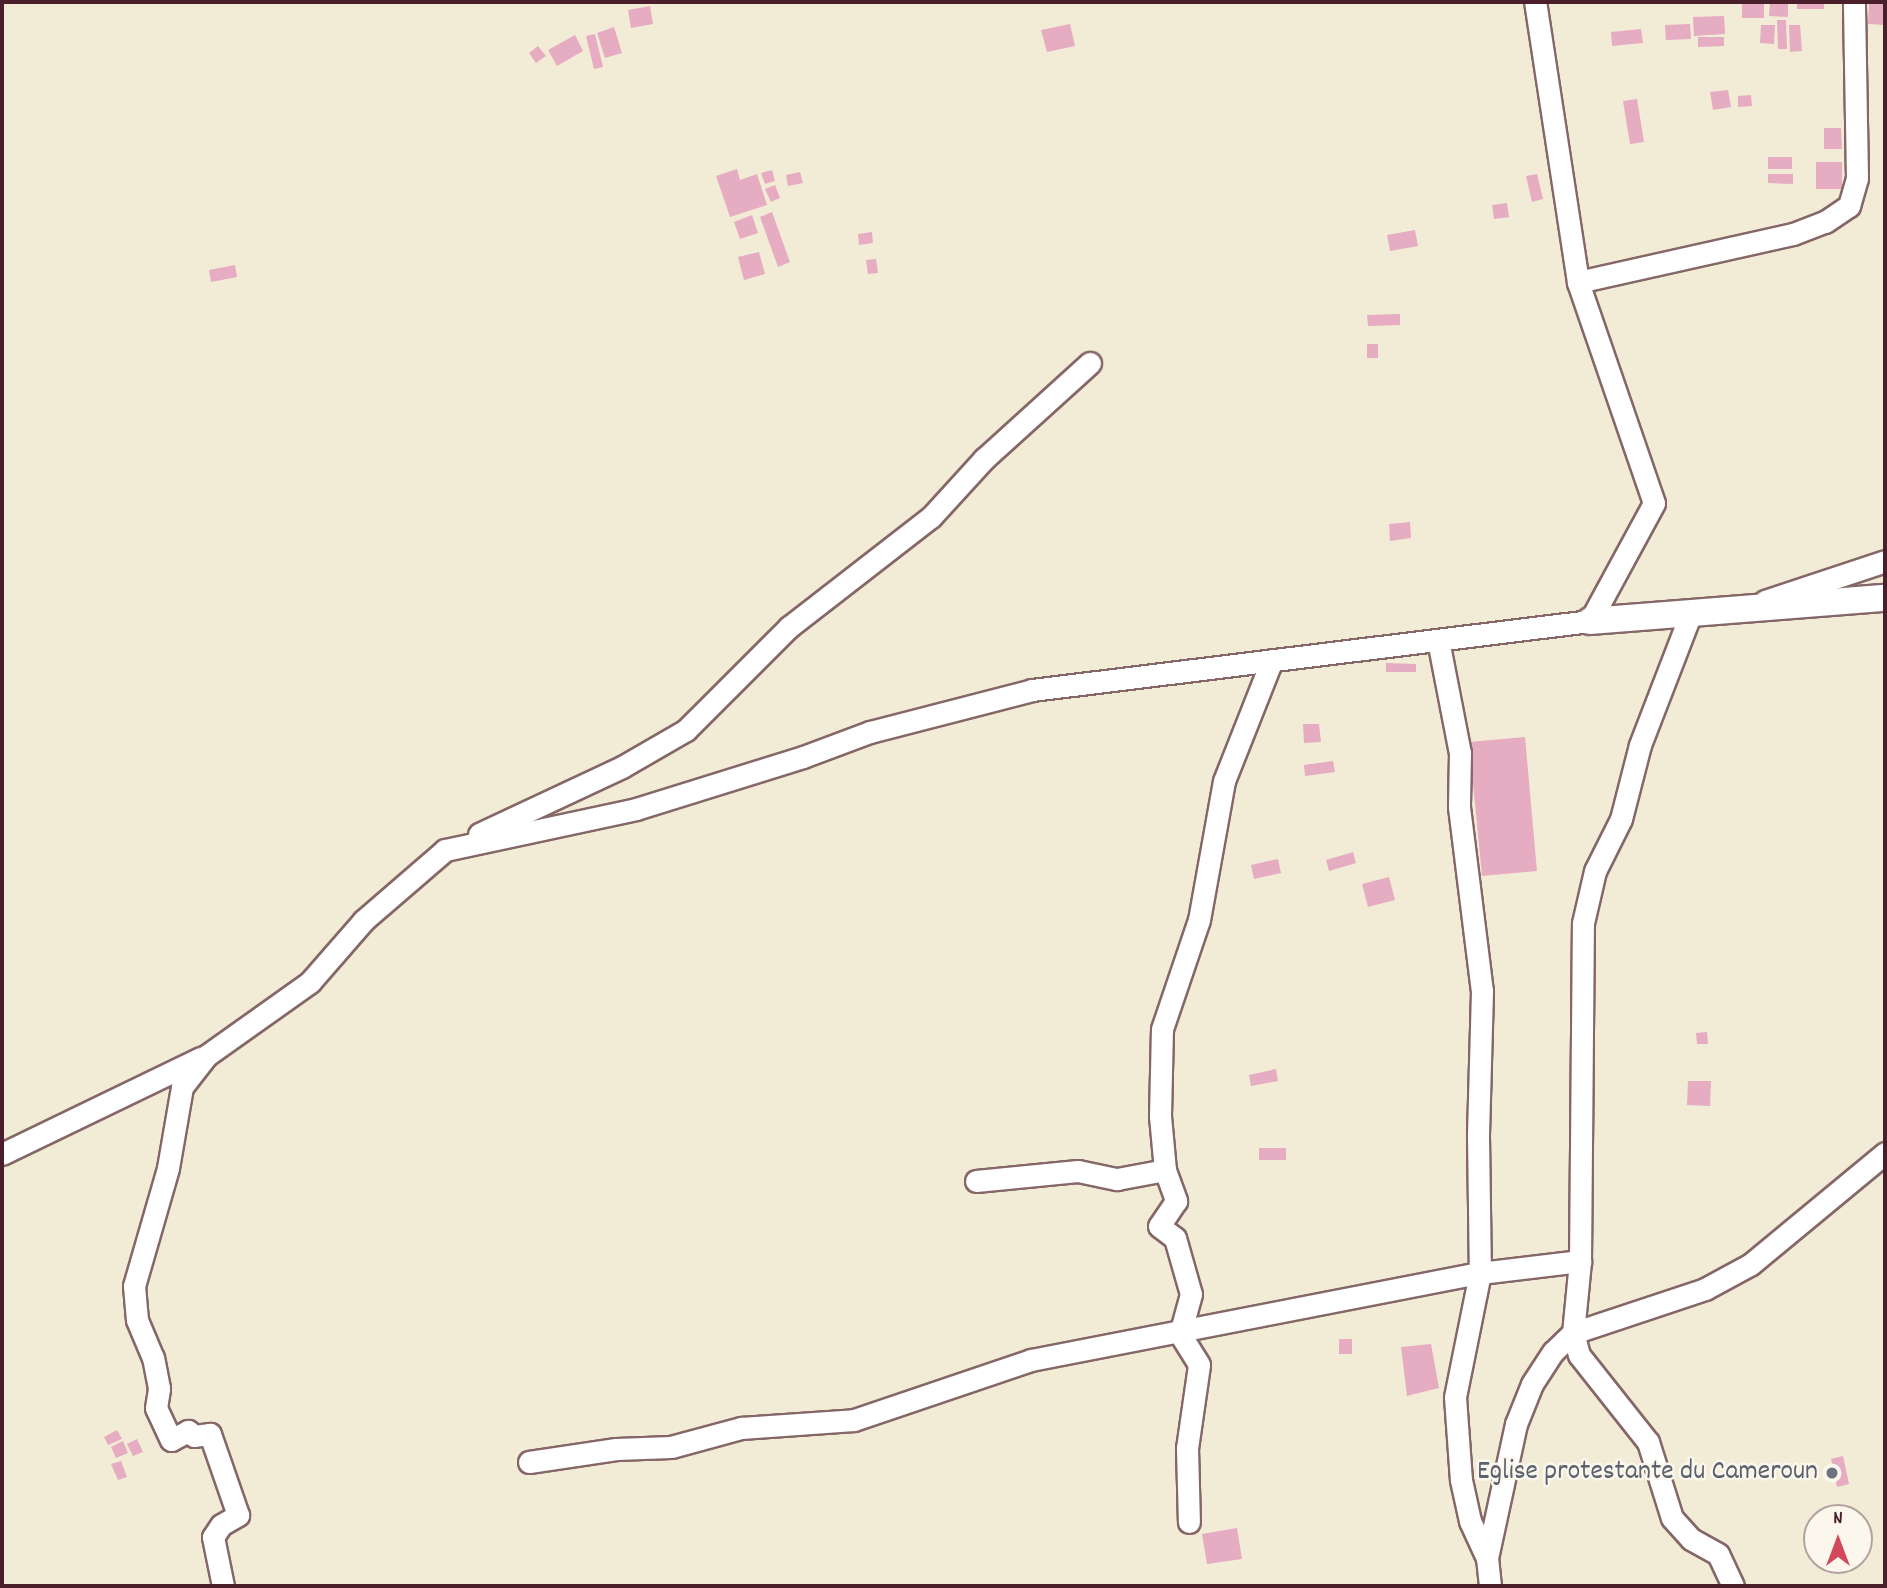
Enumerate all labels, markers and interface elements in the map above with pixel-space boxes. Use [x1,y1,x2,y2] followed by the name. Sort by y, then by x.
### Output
[1477,1456,1818,1490] place label: Eglise protestante du Cameroun
[1824,1465,1840,1481] marker: Eglise protestante du Cameroun
[1803,1504,1873,1574] north arrow
[1833,1506,1843,1533] text: N

